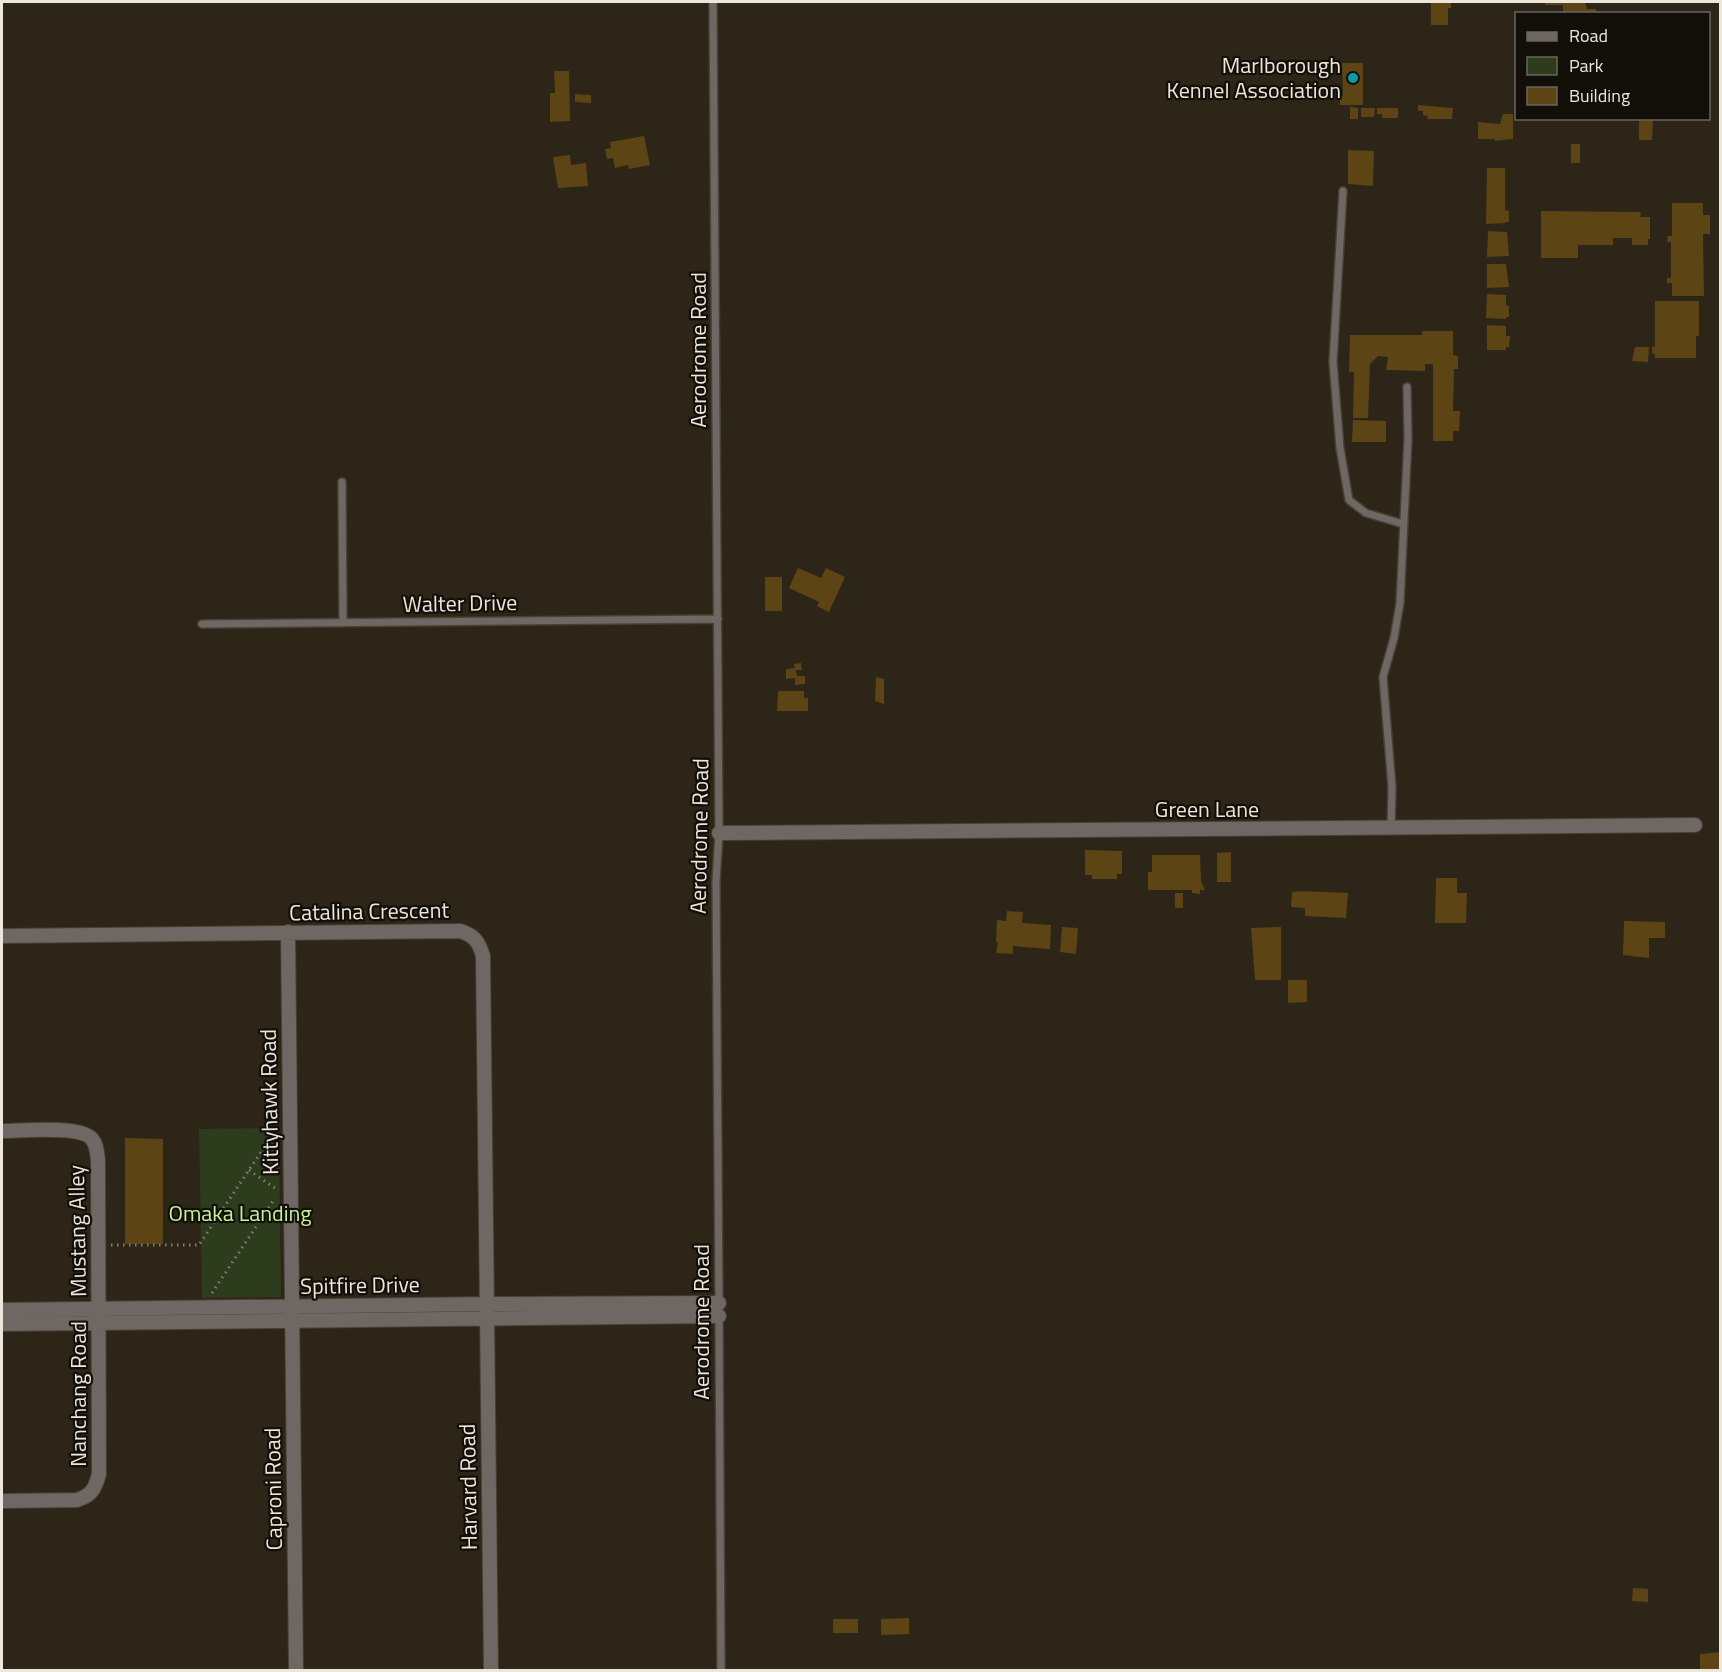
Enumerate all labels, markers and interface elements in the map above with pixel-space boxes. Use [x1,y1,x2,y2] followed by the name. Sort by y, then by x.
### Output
[1515,12,1710,120] legend
[1569,22,1608,49] text: Road
[1166,48,1341,107] place label: Marlborough Kennel Association
[1569,52,1604,79] text: Park
[1346,71,1360,85] marker: Marlborough Kennel Association
[1569,82,1630,109] text: Building
[681,272,715,428] street label: Aerodrome Road
[402,585,518,621] street label: Walter Drive
[681,758,717,914] street label: Aerodrome Road
[1155,792,1259,826] street label: Green Lane
[289,893,450,929] street label: Catalina Crescent
[251,1029,287,1175] street label: Kittyhawk Road
[59,1164,95,1297] street label: Mustang Alley
[168,1196,312,1230] park label: Omaka Landing
[684,1244,718,1400] street label: Aerodrome Road
[300,1267,420,1303] street label: Spitfire Drive
[61,1321,95,1467] street label: Nanchang Road
[450,1424,486,1550] street label: Harvard Road
[255,1427,291,1551] street label: Caproni Road

